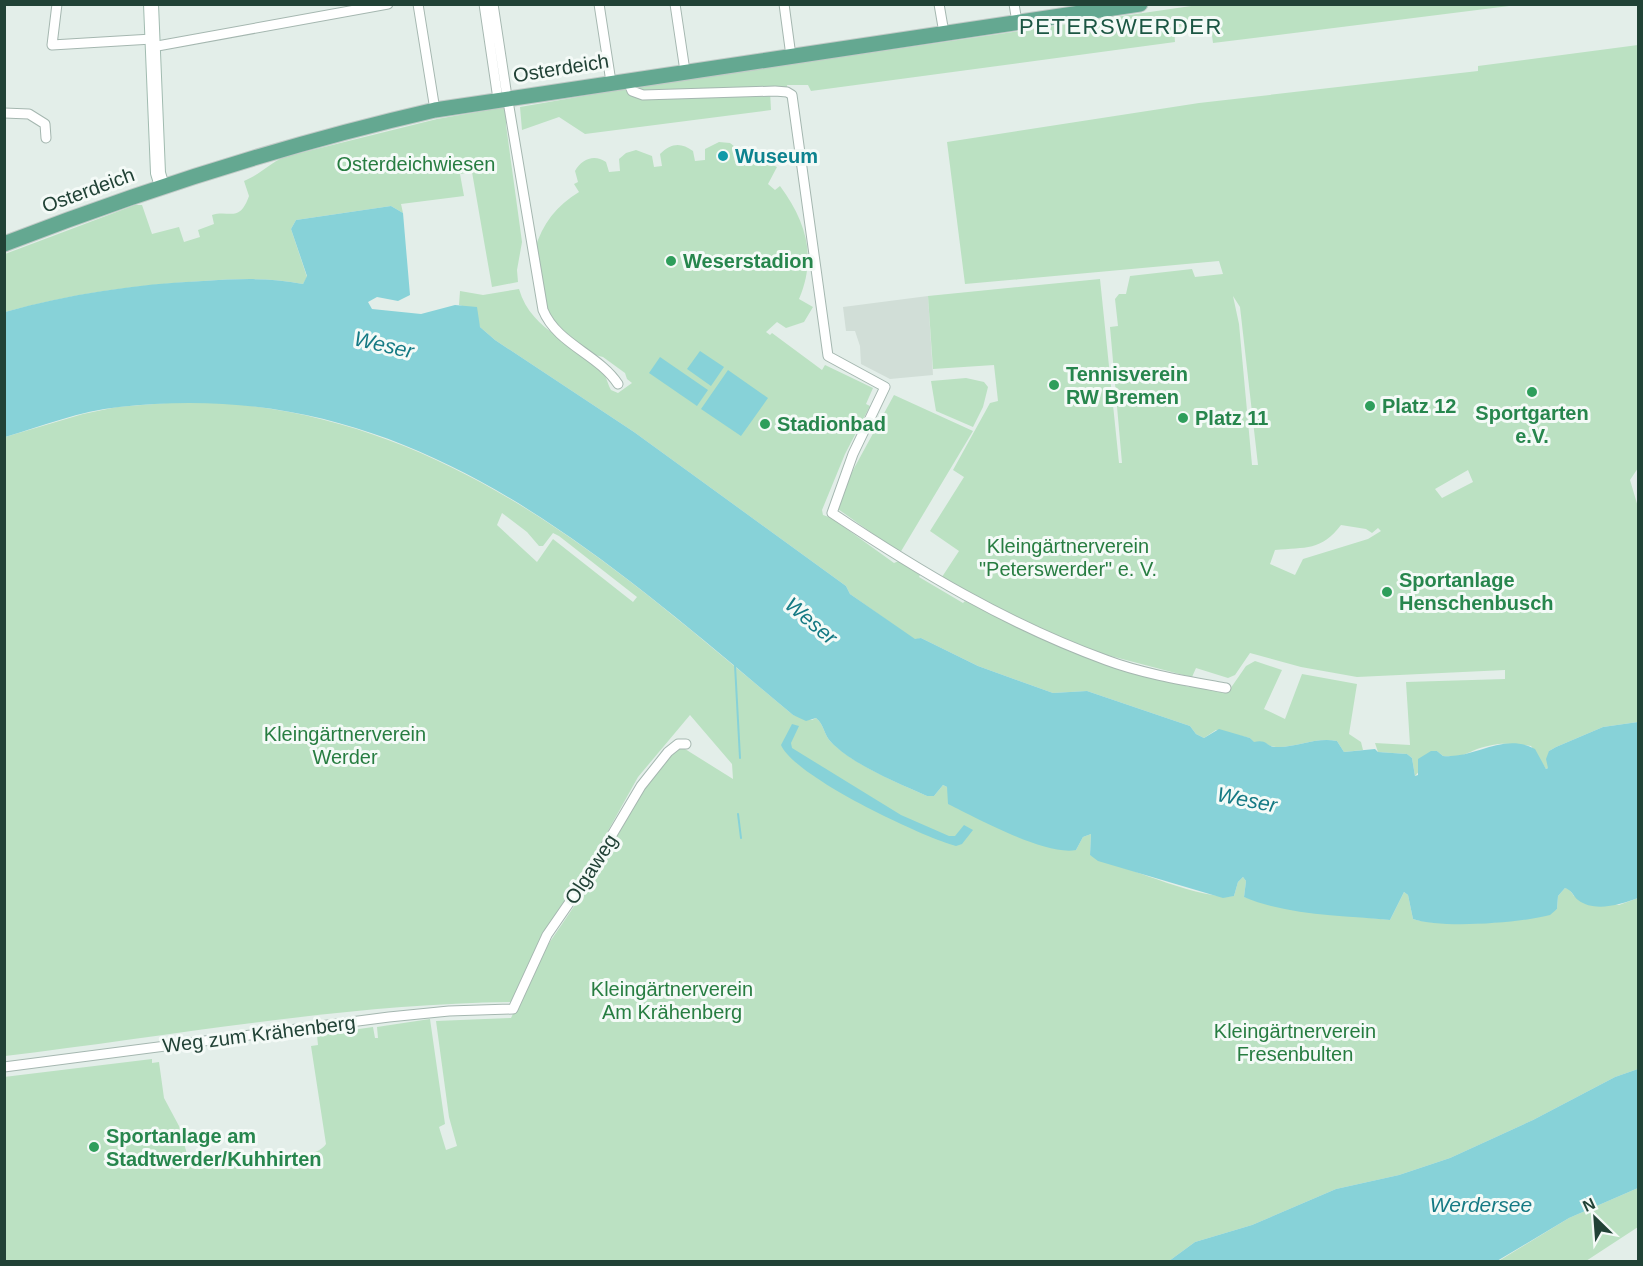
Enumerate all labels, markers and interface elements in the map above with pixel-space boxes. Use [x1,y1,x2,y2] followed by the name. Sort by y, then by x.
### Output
[1019,14,1223,39] district label: PETERSWERDER
[512,50,610,86] street label: Osterdeich
[735,145,818,167] place label: Wuseum
[716,149,730,163] marker: Wuseum
[337,153,495,175] park label: Osterdeichwiesen
[39,163,137,217] street label: Osterdeich
[683,250,814,272] place label: Weserstadion
[664,254,678,268] marker: Weserstadion
[352,327,417,363] water label: Weser
[1066,363,1188,408] place label: Tennisverein RW Bremen
[1047,378,1061,392] marker: Tennisverein RW Bremen
[1525,385,1539,399] marker: Sportgarten e.V.
[1382,395,1456,417] place label: Platz 12
[1363,399,1377,413] marker: Platz 12
[1475,402,1589,447] place label: Sportgarten e.V.
[1195,407,1268,429] place label: Platz 11
[1176,411,1190,425] marker: Platz 11
[777,413,886,435] place label: Stadionbad
[758,417,772,431] marker: Stadionbad
[979,535,1157,580] park label: Kleingärtnerverein "Peterswerder" e. V.
[1399,569,1553,614] place label: Sportanlage Henschenbusch
[1380,585,1394,599] marker: Sportanlage Henschenbusch
[781,592,843,649] water label: Weser
[264,723,426,768] park label: Kleingärtnerverein Werder
[1215,782,1280,817] water label: Weser
[560,830,622,908] street label: Olgaweg
[591,978,753,1023] park label: Kleingärtnerverein Am Krähenberg
[161,1011,357,1057] street label: Weg zum Krähenberg
[1214,1020,1376,1065] park label: Kleingärtnerverein Fresenbulten
[106,1125,322,1170] place label: Sportanlage am Stadtwerder/Kuhhirten
[87,1140,101,1154] marker: Sportanlage am Stadtwerder/Kuhhirten
[1565,1188,1625,1248] north arrow
[1430,1193,1532,1216] water label: Werdersee
[1580,1195,1598,1215] text: N

